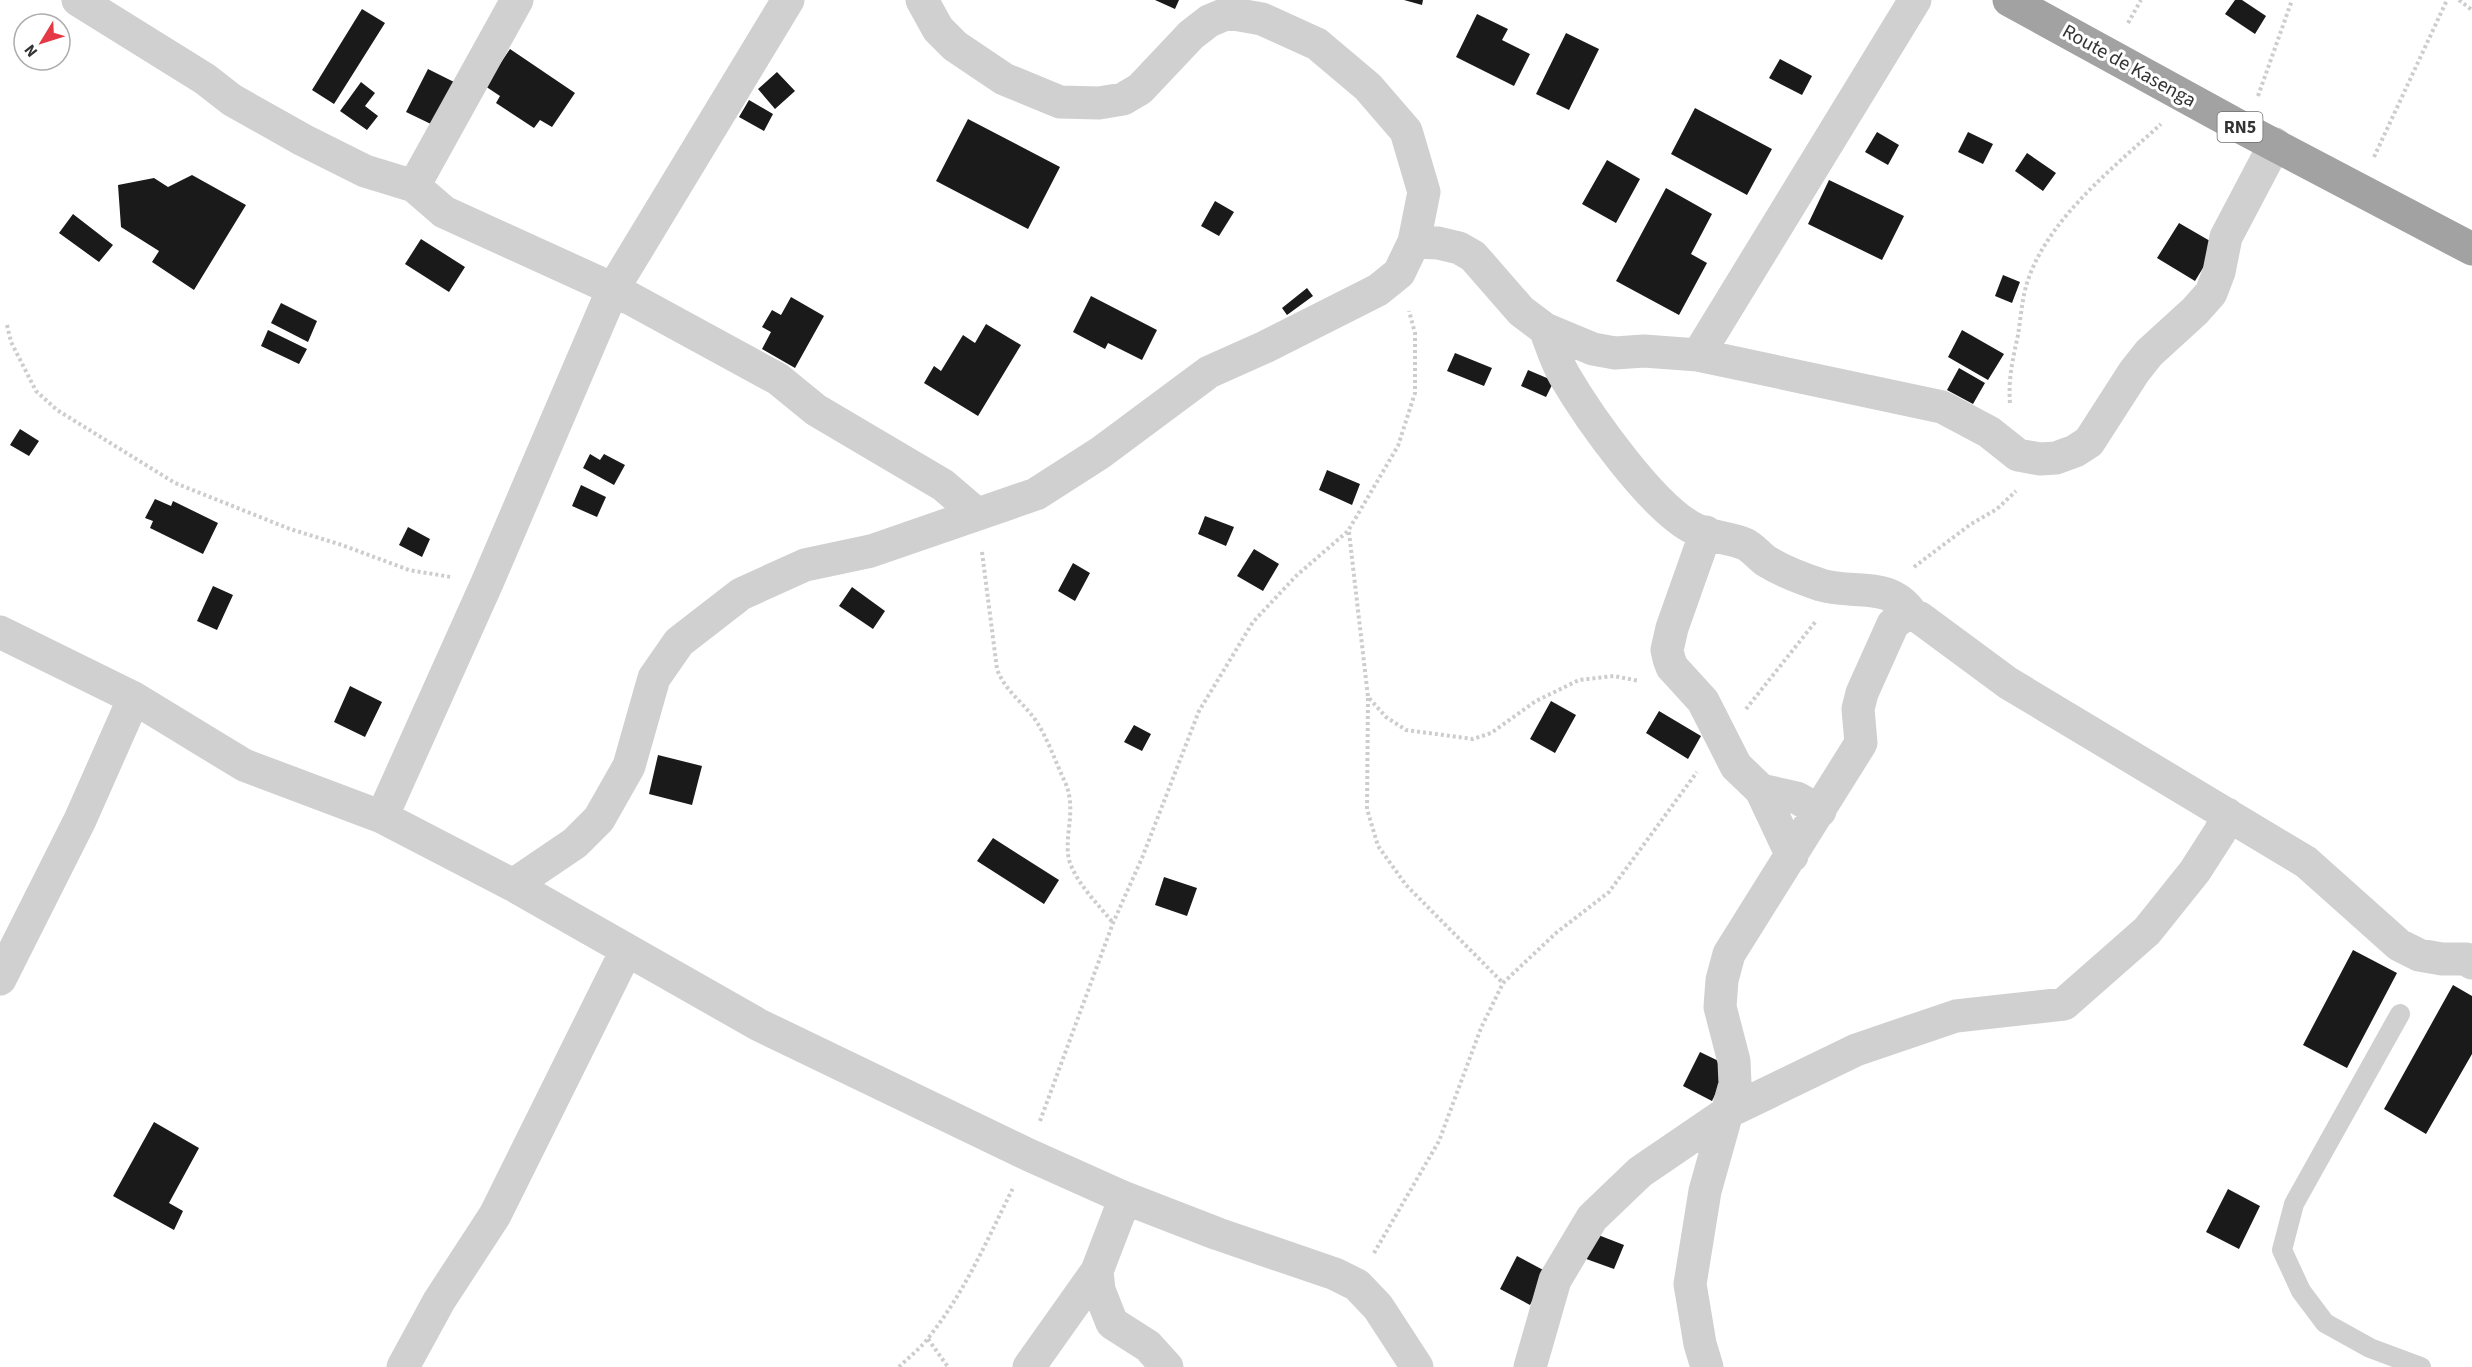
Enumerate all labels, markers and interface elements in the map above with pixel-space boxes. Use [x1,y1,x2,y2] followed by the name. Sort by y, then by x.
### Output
[12,12,72,72] north arrow
[2057,18,2201,114] street label: Route de Kasenga
[19,40,43,62] text: N
[2218,112,2262,142] road number: RN5

